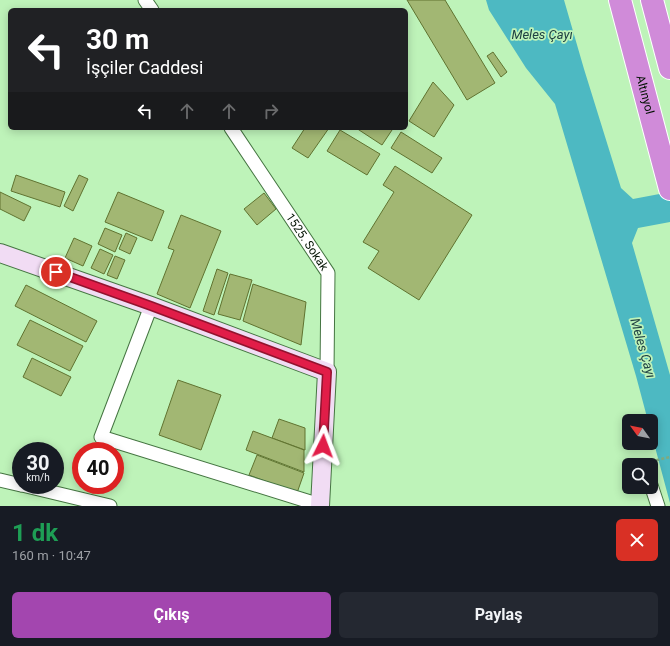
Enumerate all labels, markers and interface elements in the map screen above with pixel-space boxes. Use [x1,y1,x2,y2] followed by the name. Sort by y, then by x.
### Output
[86,23,149,56] text: 30 m
[20,24,72,76] icon: left
[511,27,573,42] water label: Meles Çayı
[86,57,204,78] text: İşçiler Caddesi
[633,74,657,116] street label: Altınyol
[134,100,156,122] icon: left
[176,100,198,122] icon: ahead
[218,100,240,122] icon: ahead
[260,100,282,122] icon: right
[283,211,332,274] street label: 1525. Sokak
[39,255,73,289] pin
[45,261,67,283] icon: arrive
[627,317,659,379] water label: Meles Çayı
[622,414,658,450] north arrow
[622,414,658,494] map controls
[302,425,344,467] position arrow
[72,442,124,494] speed limit sign: 40
[27,451,49,475] text: 30
[622,458,658,494] button: search
[26,472,50,483] text: km/h
[12,519,58,547] text: 1 dk
[616,519,658,561] button: close
[12,548,91,563] text: 160 m · 10:47
[12,592,331,638] button: Çıkış
[339,592,658,638] button: Paylaş

